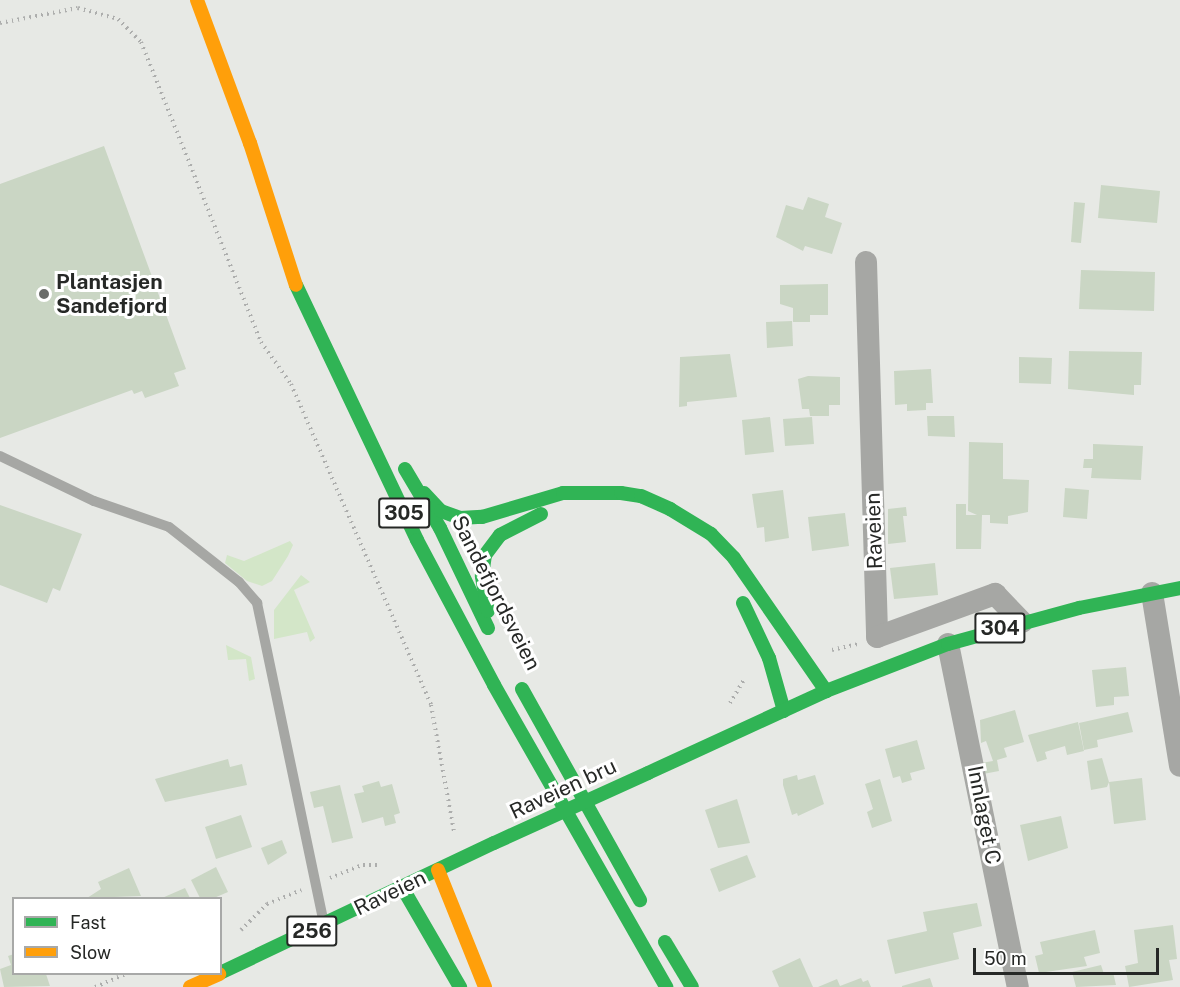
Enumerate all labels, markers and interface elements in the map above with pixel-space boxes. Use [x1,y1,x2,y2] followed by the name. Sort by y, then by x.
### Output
[56,269,167,319] place label: Plantasjen Sandefjord
[37,287,51,301] marker: Plantasjen Sandefjord
[860,492,888,570] street label: Raveien
[377,496,431,530] road number: 305
[446,512,546,674] street label: Sandefjordsveien
[973,611,1027,645] road number: 304
[506,753,620,825] street label: Raveien bru
[962,764,1006,866] street label: Innlaget C
[350,865,430,921] street label: Raveien
[12,897,222,975] legend
[70,912,106,933] text: Fast
[285,914,339,948] road number: 256
[976,936,1162,974] scale bar
[70,942,111,963] text: Slow
[984,948,1027,969] text: 50 m

